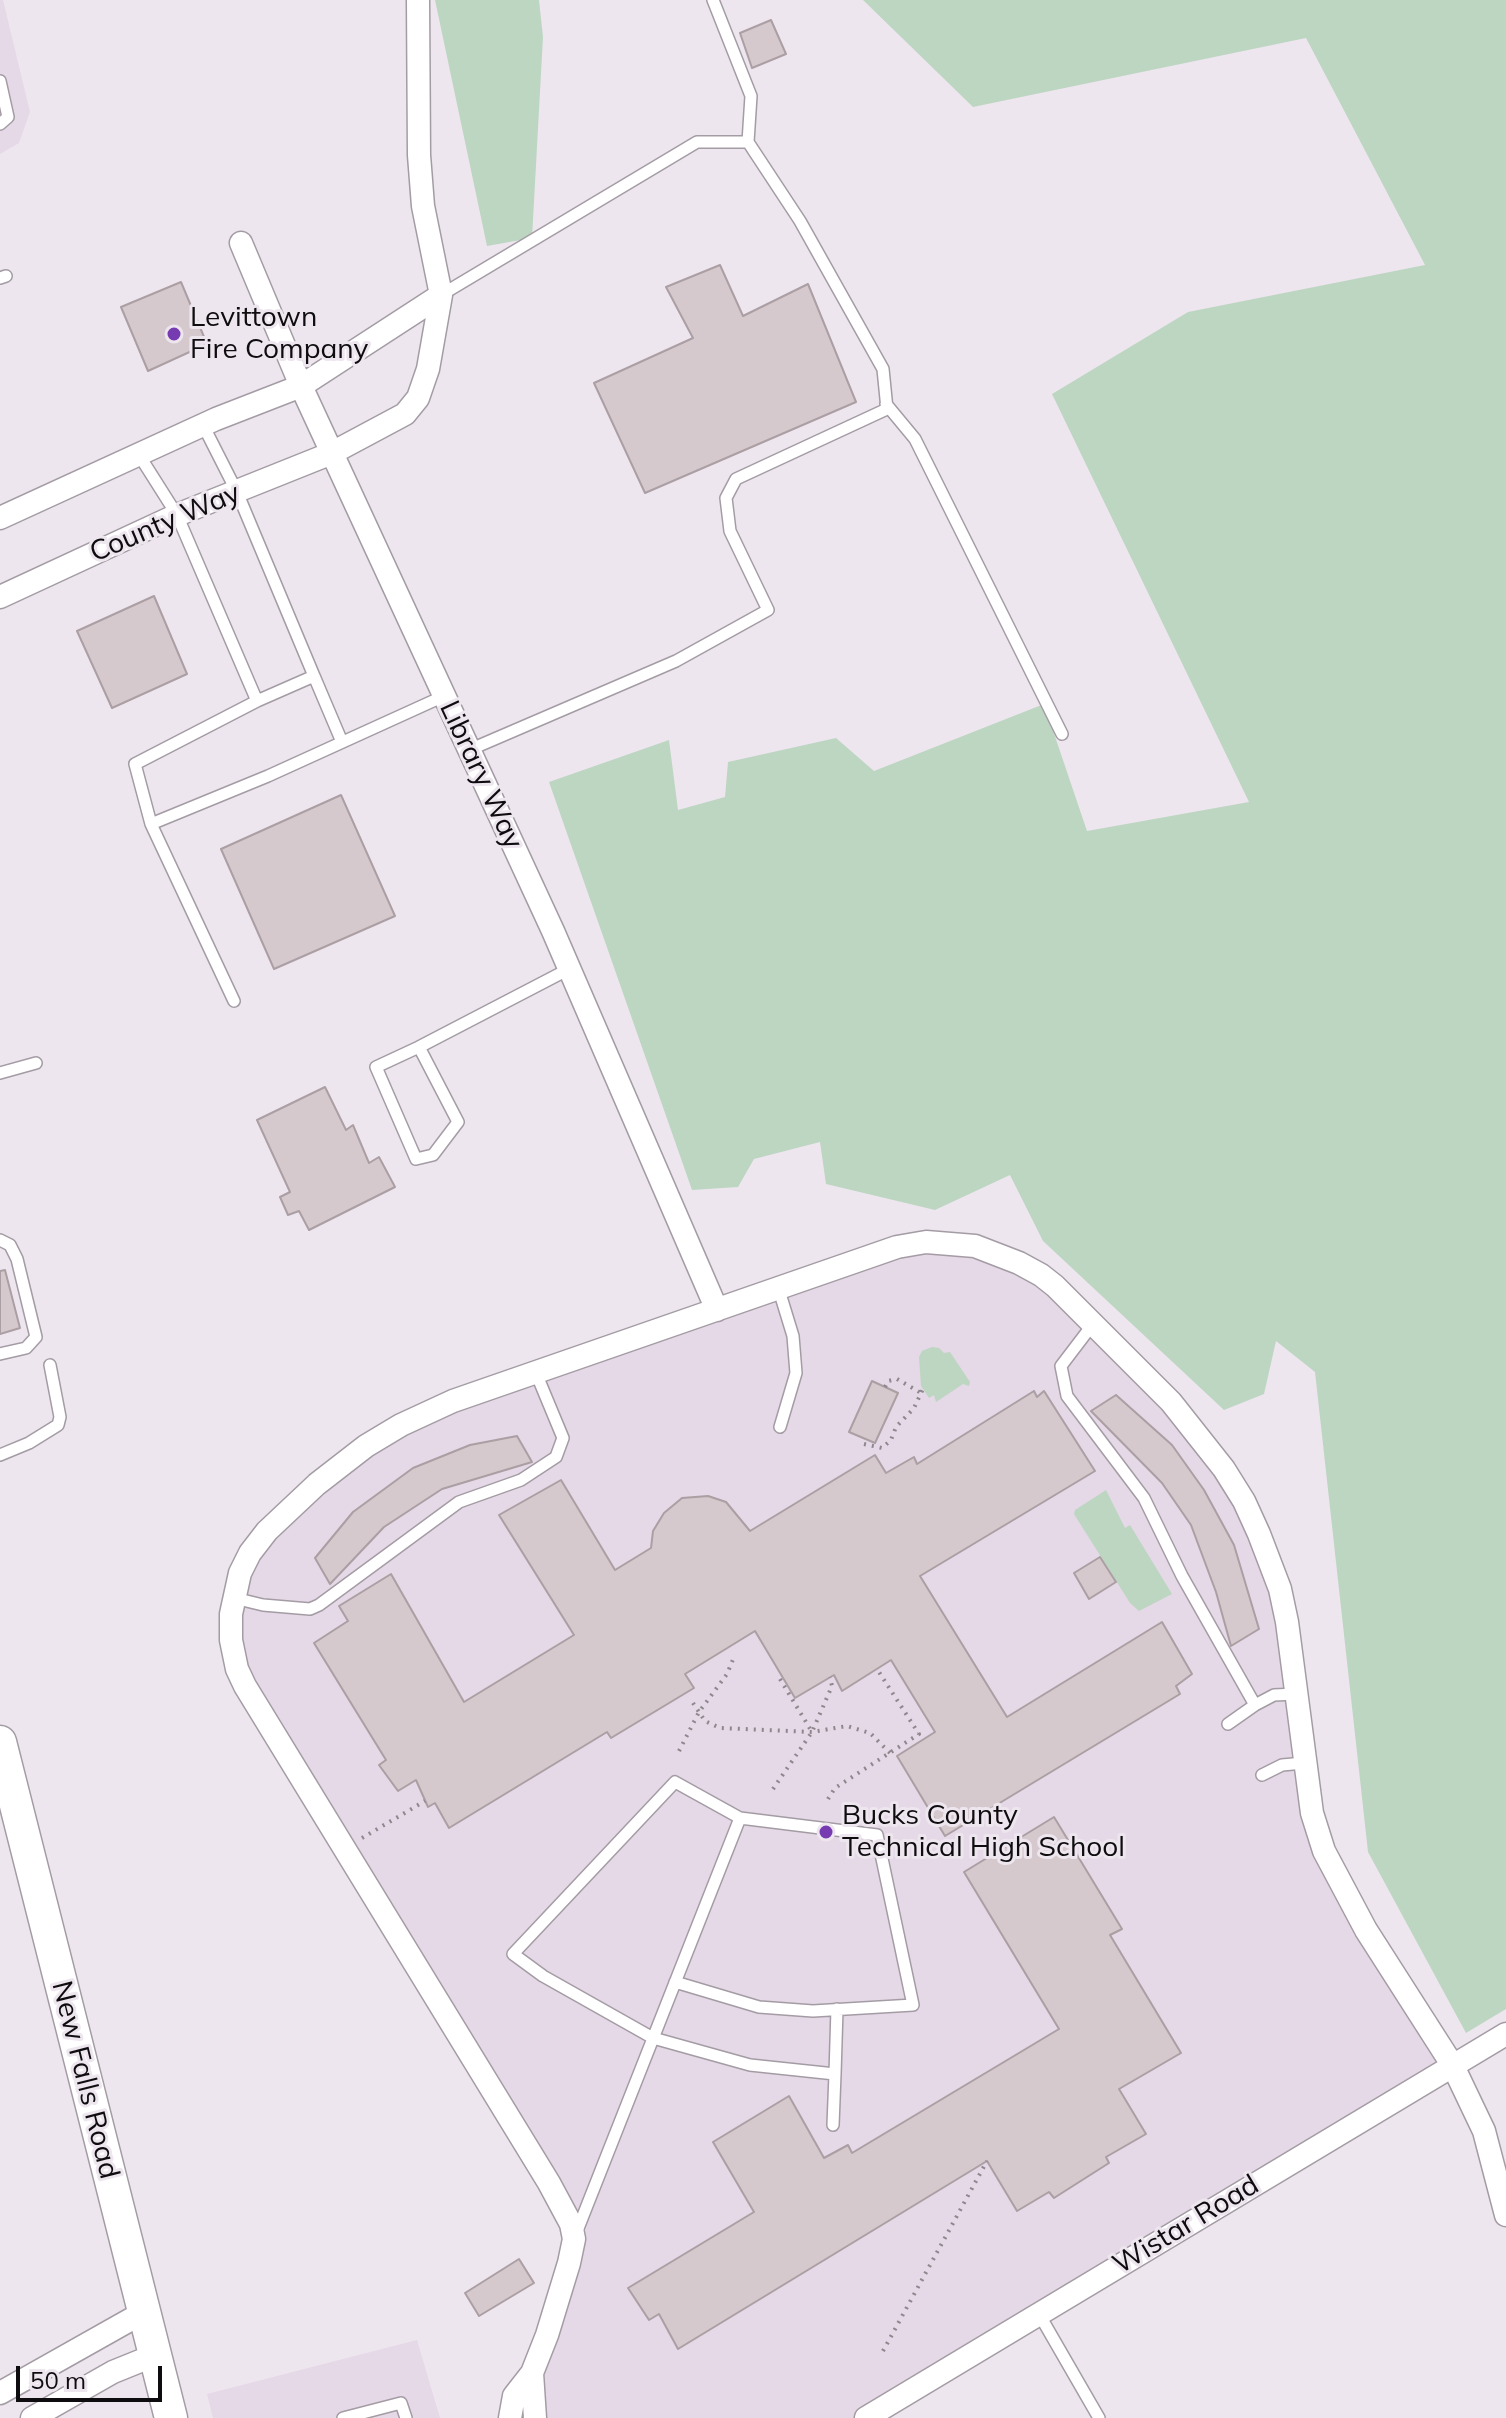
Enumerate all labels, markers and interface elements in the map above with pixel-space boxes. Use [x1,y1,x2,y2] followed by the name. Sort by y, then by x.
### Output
[190,301,368,367] place label: Levittown Fire Company
[165,325,183,343] marker: Levittown Fire Company
[85,476,245,570] street label: County Way
[432,695,530,855] street label: Library Way
[842,1799,1125,1865] place label: Bucks County Technical High School
[817,1823,835,1841] marker: Bucks County Technical High School
[44,1978,126,2182] street label: New Falls Road
[1107,2168,1265,2282] street label: Wistar Road
[20,2350,166,2400] scale bar
[30,2365,86,2395] text: 50 m

